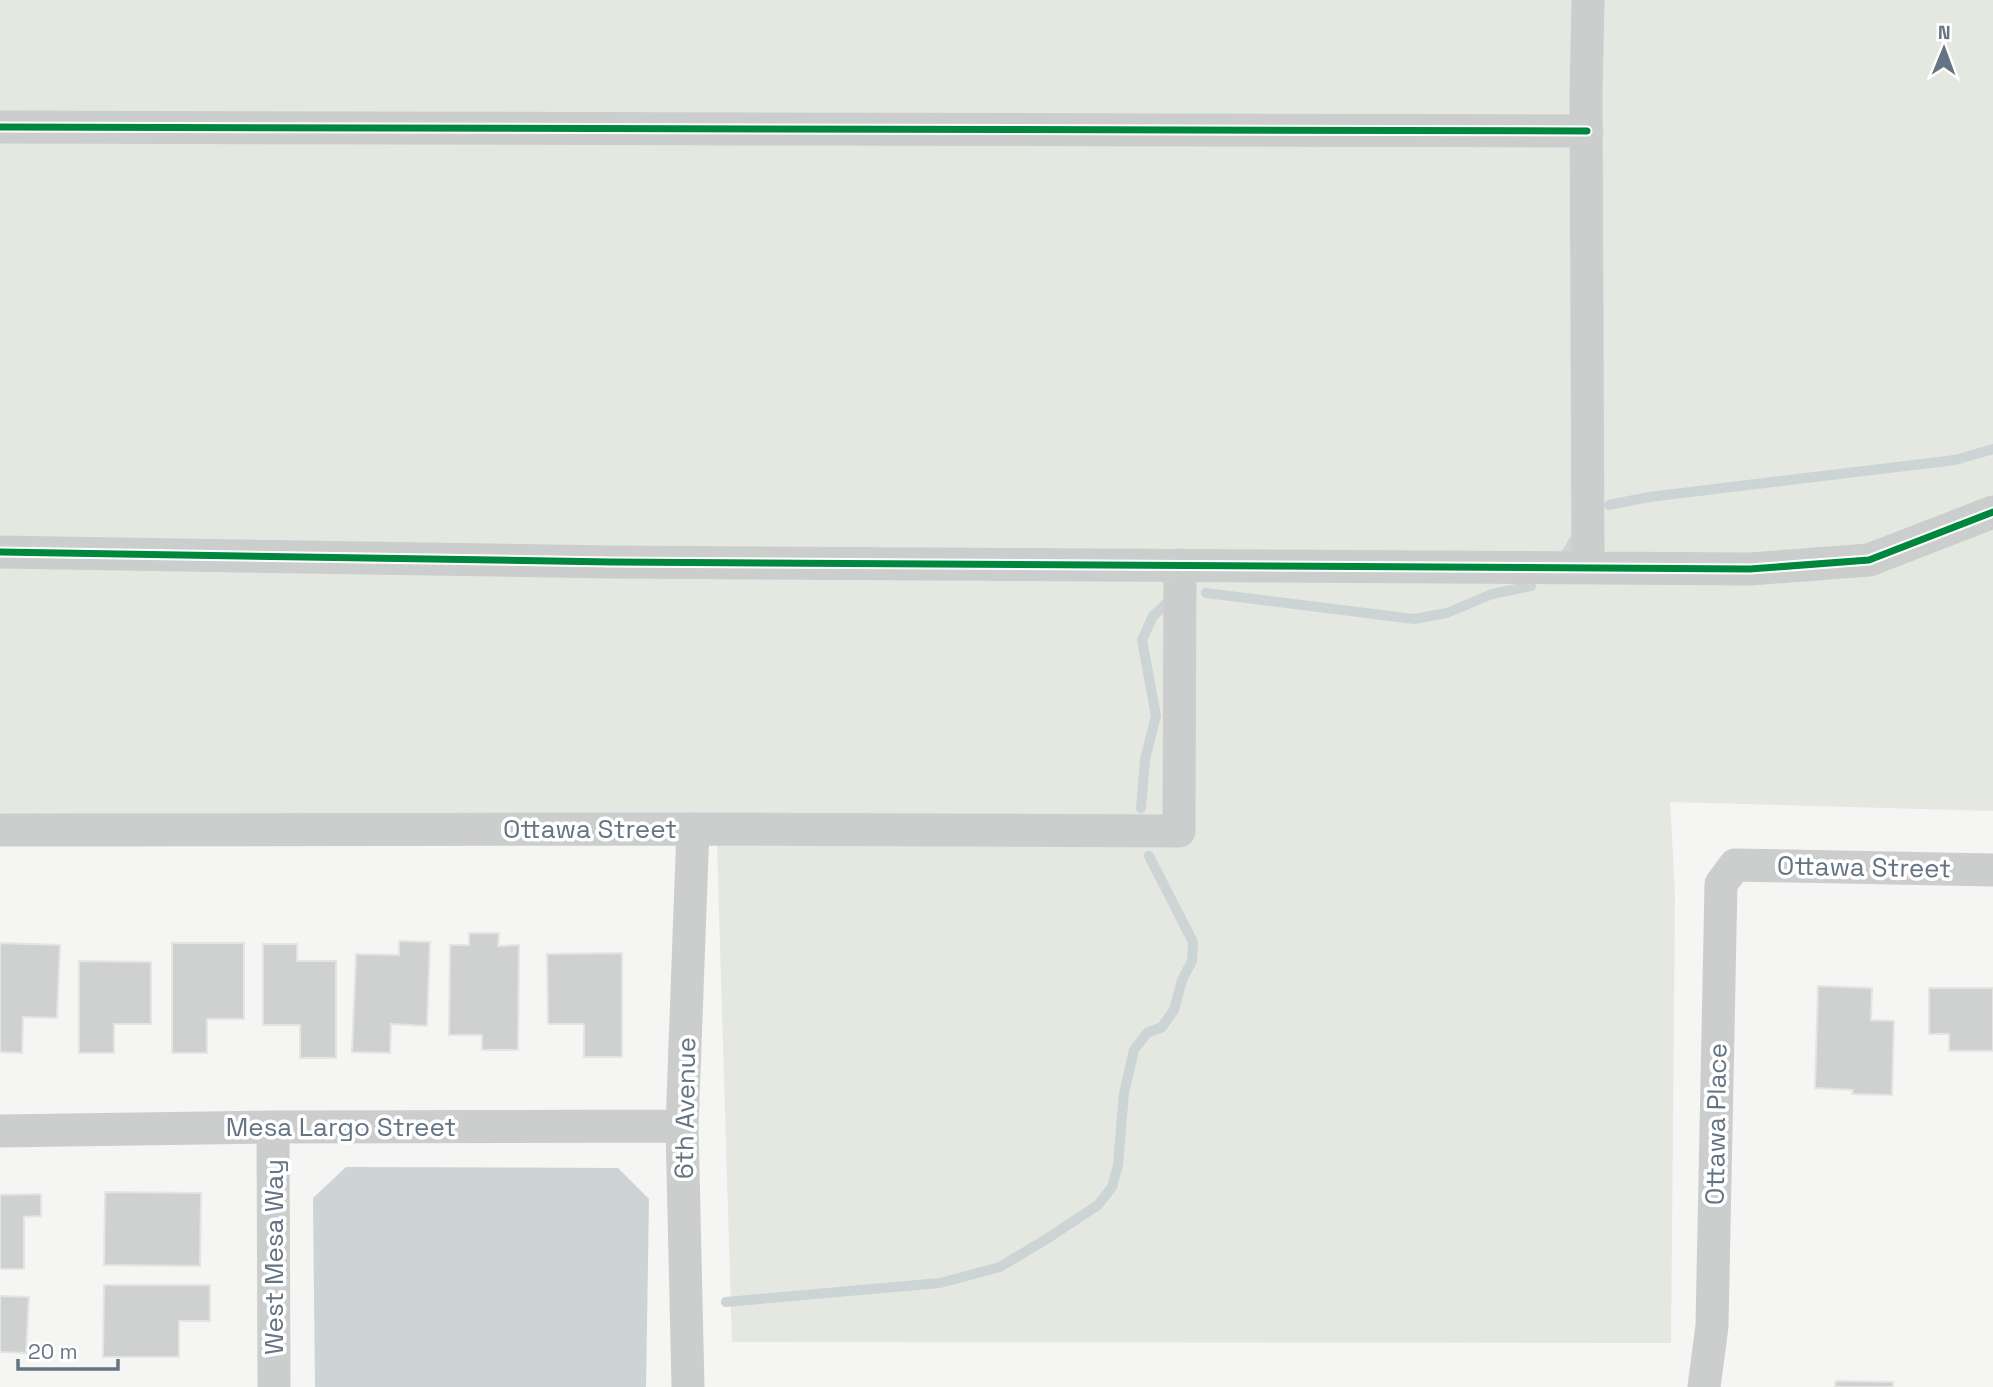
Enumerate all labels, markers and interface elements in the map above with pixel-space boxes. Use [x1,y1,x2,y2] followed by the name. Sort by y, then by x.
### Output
[1909,14,1979,84] north arrow
[1938,20,1951,45] text: N
[503,812,677,846] street label: Ottawa Street
[1777,848,1951,886] street label: Ottawa Street
[667,1037,703,1179] street label: 6th Avenue
[1698,1043,1734,1205] street label: Ottawa Place
[226,1110,456,1144] street label: Mesa Largo Street
[257,1159,291,1355] street label: West Mesa Way
[18,1328,117,1372] scale bar
[28,1338,78,1365] text: 20 m

